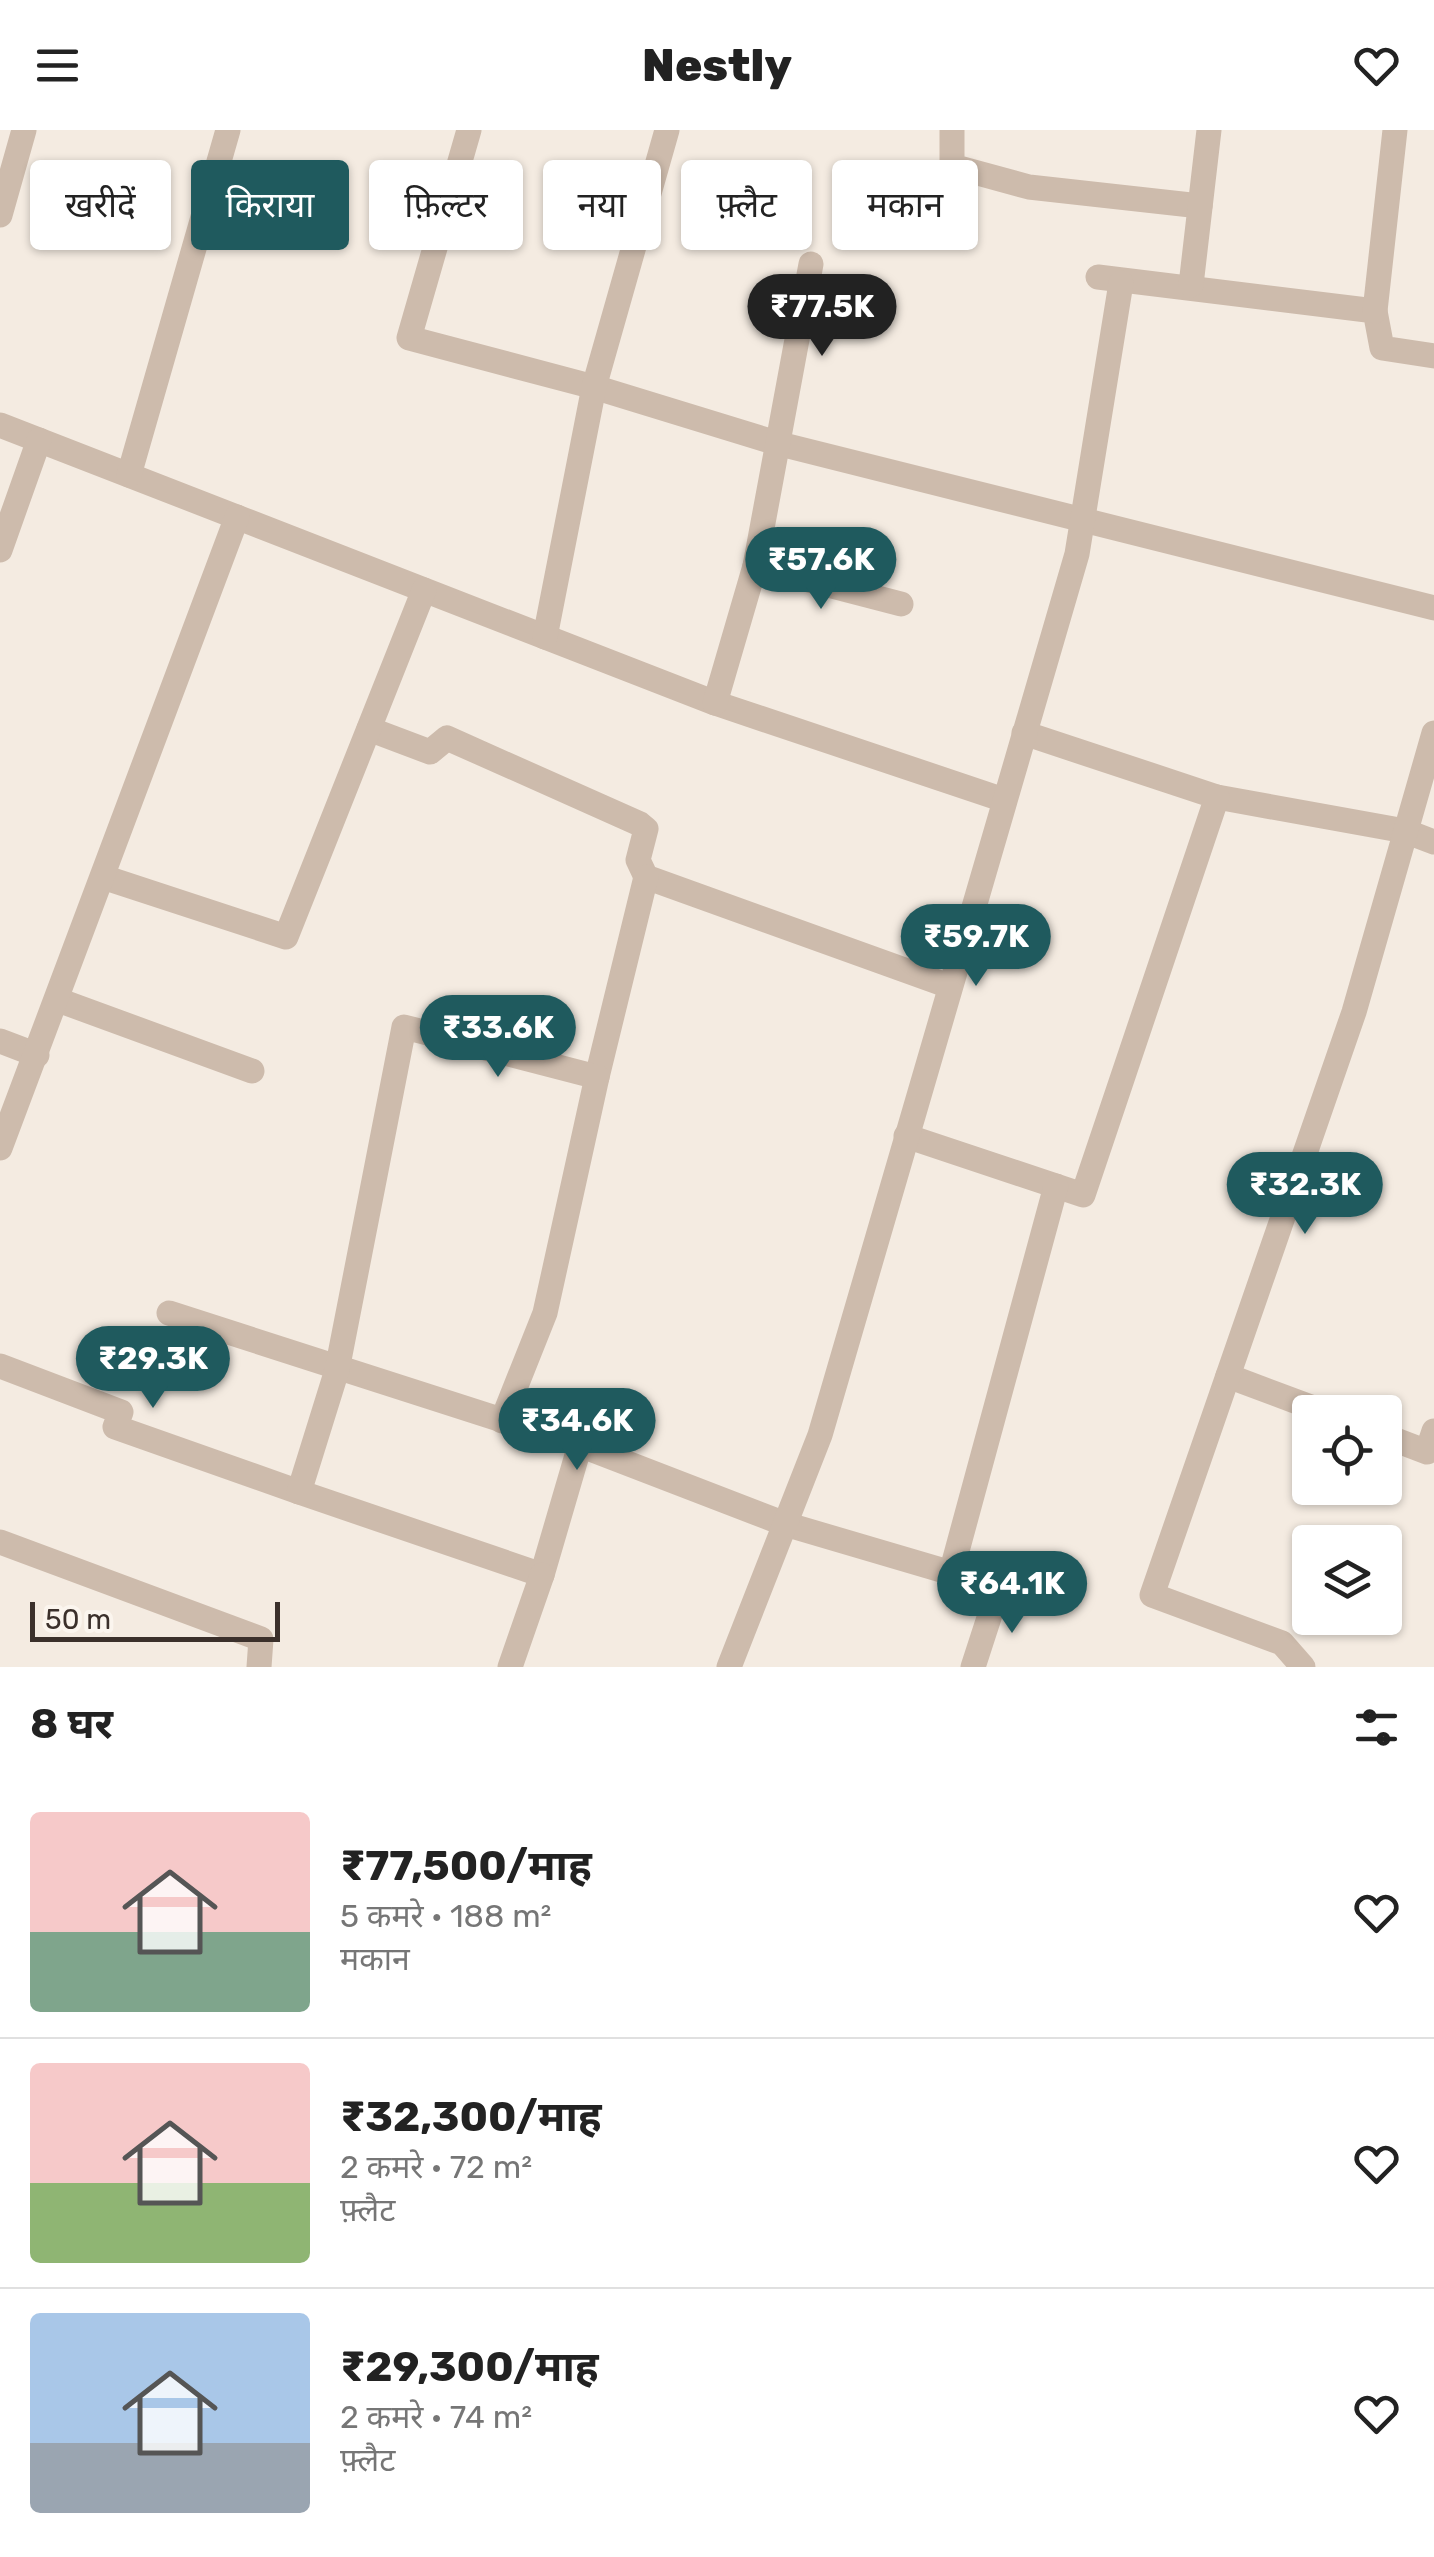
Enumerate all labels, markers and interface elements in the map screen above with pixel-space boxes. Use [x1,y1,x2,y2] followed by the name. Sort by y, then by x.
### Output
[30,38,85,93] icon: menu
[1349,38,1404,93] icon: heart
[642,39,792,92] text: Nestly
[30,160,171,250] chip: खरीदें
[191,160,349,250] chip: किराया
[369,160,523,250] chip: फ़िल्टर
[543,160,661,250] chip: नया
[681,160,812,250] chip: फ़्लैट
[832,160,978,250] chip: मकान
[741,274,903,359] pin: ₹77.5K
[769,287,875,325] text: ₹77.5K
[740,527,902,612] pin: ₹57.6K
[767,540,875,578] text: ₹57.6K
[895,904,1057,989] pin: ₹59.7K
[923,917,1029,955] text: ₹59.7K
[417,995,579,1080] pin: ₹33.6K
[442,1008,554,1046] text: ₹33.6K
[1224,1152,1386,1237] pin: ₹32.3K
[1249,1165,1361,1203] text: ₹32.3K
[72,1326,234,1411] pin: ₹29.3K
[98,1339,208,1377] text: ₹29.3K
[496,1388,658,1473] pin: ₹34.6K
[1292,1395,1402,1635] map controls
[1292,1395,1402,1505] button: locate
[521,1401,633,1439] text: ₹34.6K
[1292,1525,1402,1635] button: layers
[931,1551,1093,1636] pin: ₹64.1K
[959,1564,1065,1602] text: ₹64.1K
[30,1597,280,1642] scale bar
[45,1603,111,1636] text: 50 m
[30,1699,113,1749] text: 8 घर
[1349,1700,1404,1755] icon: filters
[340,1841,592,1891] text: ₹77,500/माह
[110,1852,230,1972] icon: home
[1349,1885,1404,1940] icon: heart
[340,1897,552,1935] text: 5 कमरे · 188 m²
[340,1940,410,1978] text: मकान
[340,2092,602,2142] text: ₹32,300/माह
[110,2103,230,2223] icon: home
[1349,2136,1404,2191] icon: heart
[340,2148,532,2186] text: 2 कमरे · 72 m²
[340,2191,395,2229] text: फ़्लैट
[340,2342,599,2392] text: ₹29,300/माह
[110,2353,230,2473] icon: home
[1349,2386,1404,2441] icon: heart
[340,2398,532,2436] text: 2 कमरे · 74 m²
[340,2441,395,2479] text: फ़्लैट

